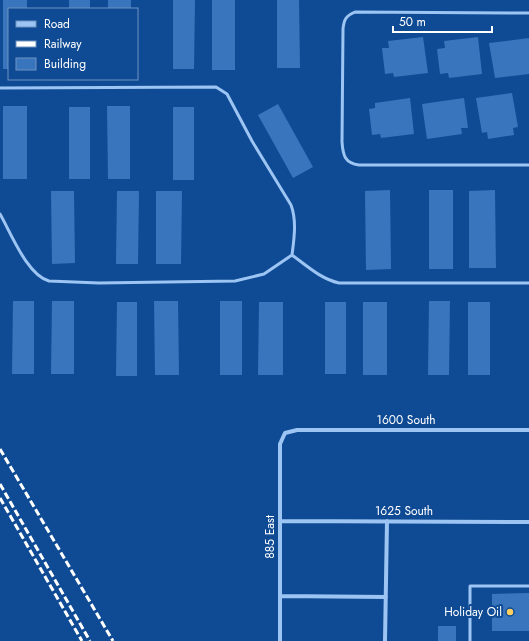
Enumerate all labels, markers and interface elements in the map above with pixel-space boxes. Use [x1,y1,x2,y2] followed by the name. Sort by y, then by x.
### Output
[8,8,138,80] legend
[393,8,492,34] scale bar
[399,13,426,31] text: 50 m
[44,15,70,33] text: Road
[44,35,82,53] text: Railway
[44,55,86,73] text: Building
[377,411,435,429] street label: 1600 South
[375,502,433,520] street label: 1625 South
[261,515,279,559] street label: 885 East
[444,603,502,621] place label: Holiday Oil
[505,607,515,617] marker: Holiday Oil

